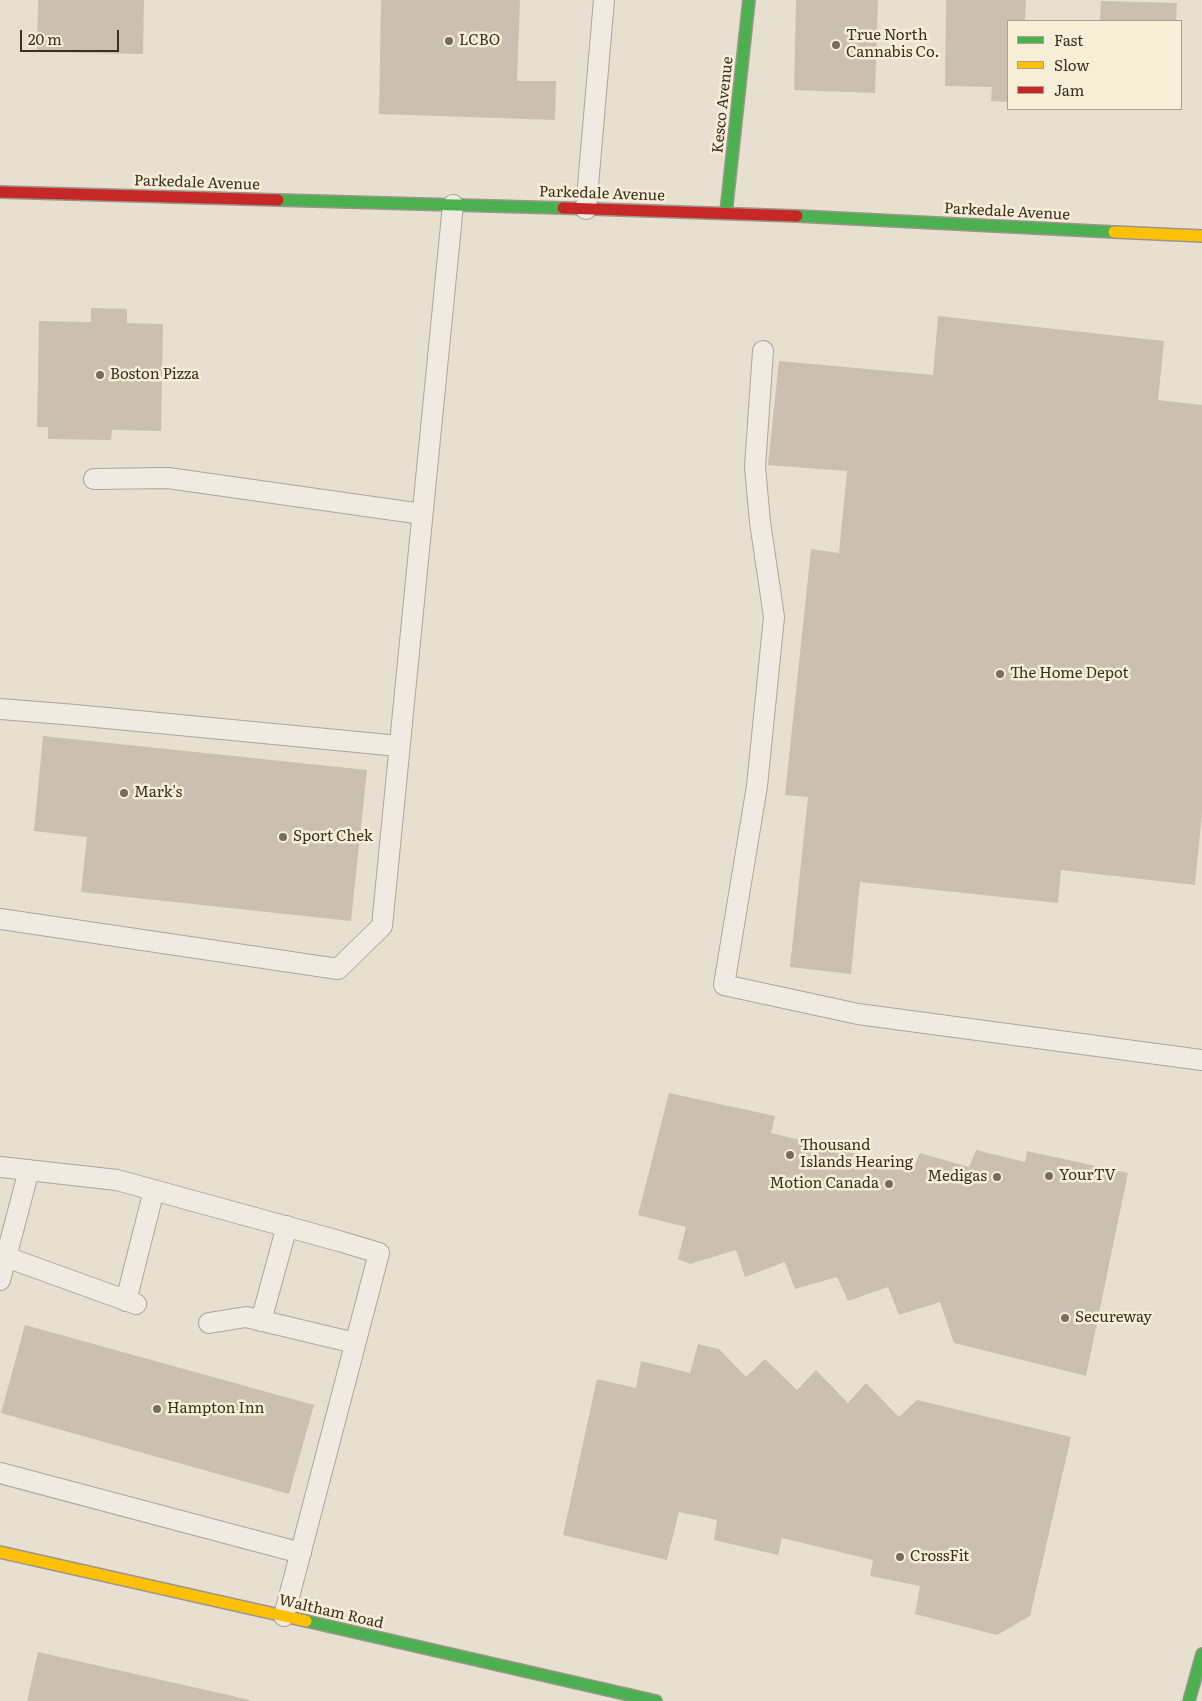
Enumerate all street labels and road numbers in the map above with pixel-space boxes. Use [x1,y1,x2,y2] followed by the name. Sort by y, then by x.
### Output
[709,56,737,154] street label: Kesco Avenue
[134,172,260,194] street label: Parkedale Avenue
[539,183,665,205] street label: Parkedale Avenue
[944,200,1070,224] street label: Parkedale Avenue
[277,1591,385,1633] street label: Waltham Road

